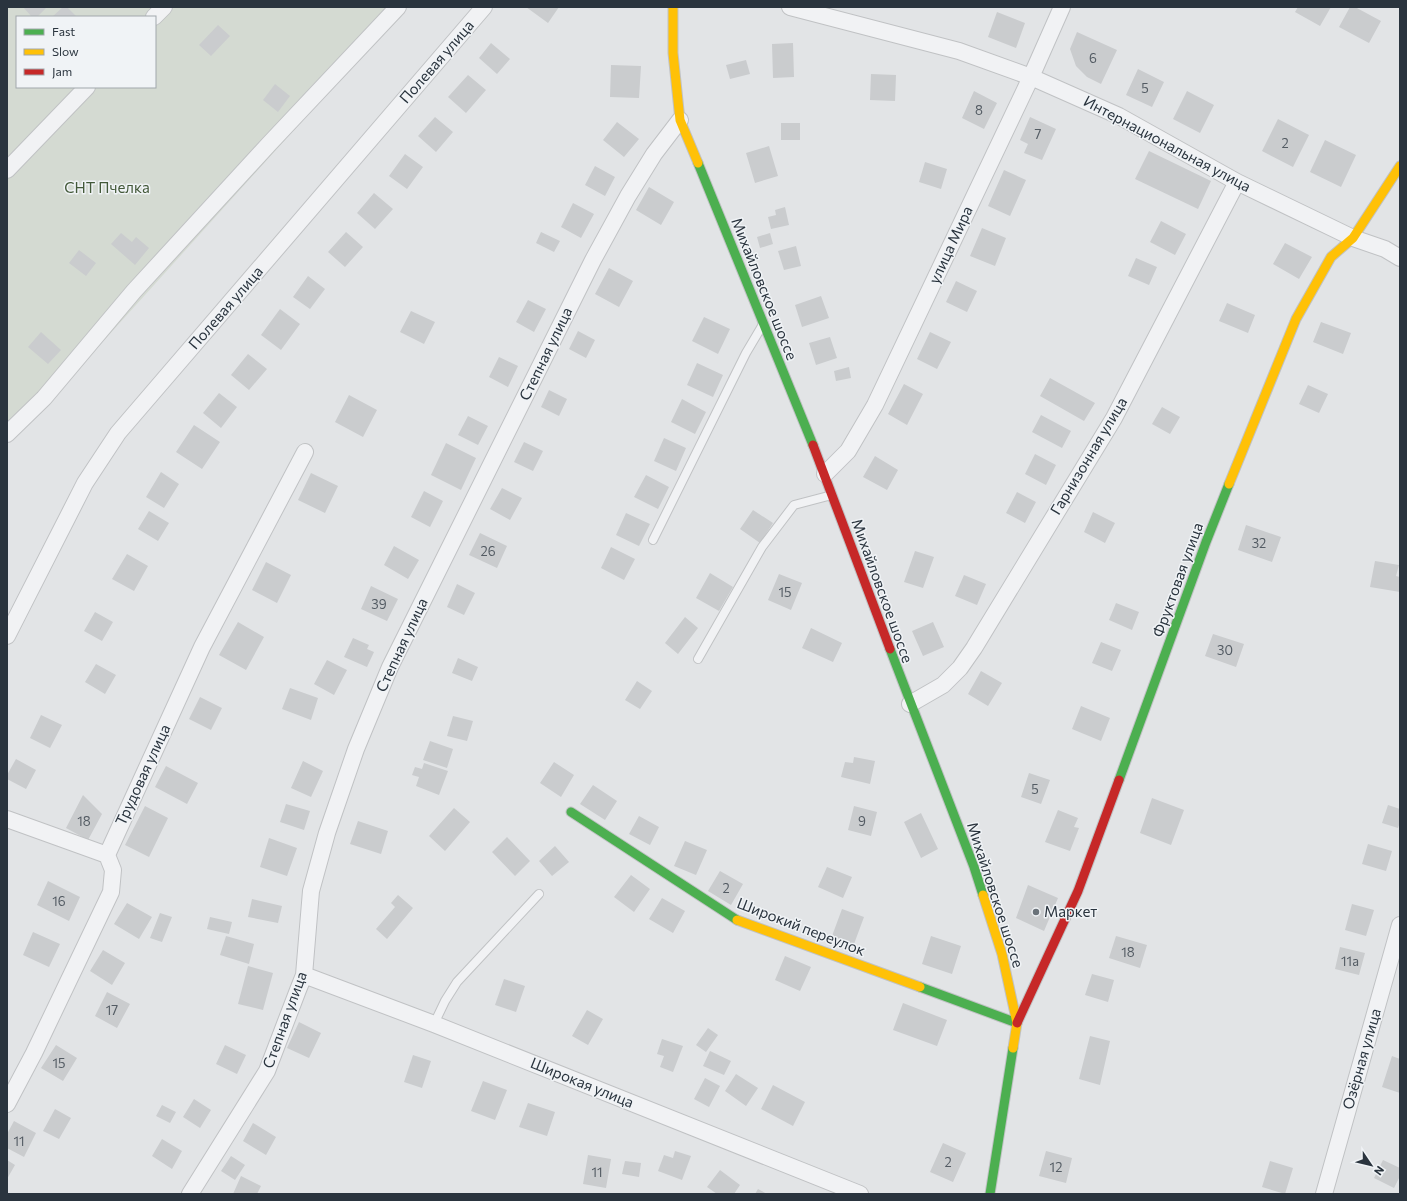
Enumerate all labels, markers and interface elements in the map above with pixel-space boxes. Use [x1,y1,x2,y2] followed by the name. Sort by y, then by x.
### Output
[16,16,156,88] legend
[395,16,477,107] street label: Полевая улица
[52,24,75,38] text: Fast
[52,44,79,58] text: Slow
[1089,50,1097,66] house number: 6
[52,64,72,79] text: Jam
[1141,80,1149,96] house number: 5
[1081,91,1254,195] street label: Интернациональная улица
[975,102,983,118] house number: 8
[1035,126,1042,142] house number: 7
[1281,135,1289,151] house number: 2
[64,178,150,196] park label: СНТ Пчелка
[924,203,976,286] street label: улица Мира
[728,215,802,363] street label: Михайловское шоссе
[184,262,266,353] street label: Полевая улица
[515,304,575,403] street label: Степная улица
[1046,394,1130,517] street label: Гарнизонная улица
[848,516,917,665] street label: Михайловское шоссе
[1148,520,1206,639] street label: Фруктовая улица
[1252,535,1266,551] house number: 32
[480,543,496,559] house number: 26
[778,584,792,600] house number: 15
[371,595,431,694] street label: Степная улица
[371,596,387,612] house number: 39
[1217,642,1233,658] house number: 30
[111,721,173,828] street label: Трудовая улица
[1031,781,1039,797] house number: 5
[77,813,91,829] house number: 18
[858,813,866,829] house number: 9
[964,820,1028,970] street label: Михайловское шоссе
[722,880,730,896] house number: 2
[52,893,66,909] house number: 16
[735,893,868,959] street label: Широкий переулок
[1044,902,1097,920] place label: Маркет
[1031,907,1041,917] marker: Маркет
[1121,944,1135,960] house number: 18
[1341,953,1359,969] house number: 11а
[258,969,310,1070] street label: Степная улица
[106,1002,118,1018] house number: 17
[1338,1006,1384,1111] street label: Озёрная улица
[528,1053,637,1111] street label: Широкая улица
[52,1055,66,1071] house number: 15
[13,1133,25,1149] house number: 11
[1351,1145,1391,1185] north arrow
[944,1154,952,1170] house number: 2
[1050,1159,1062,1175] house number: 12
[591,1164,603,1180] house number: 11
[1372,1164,1387,1178] text: N

